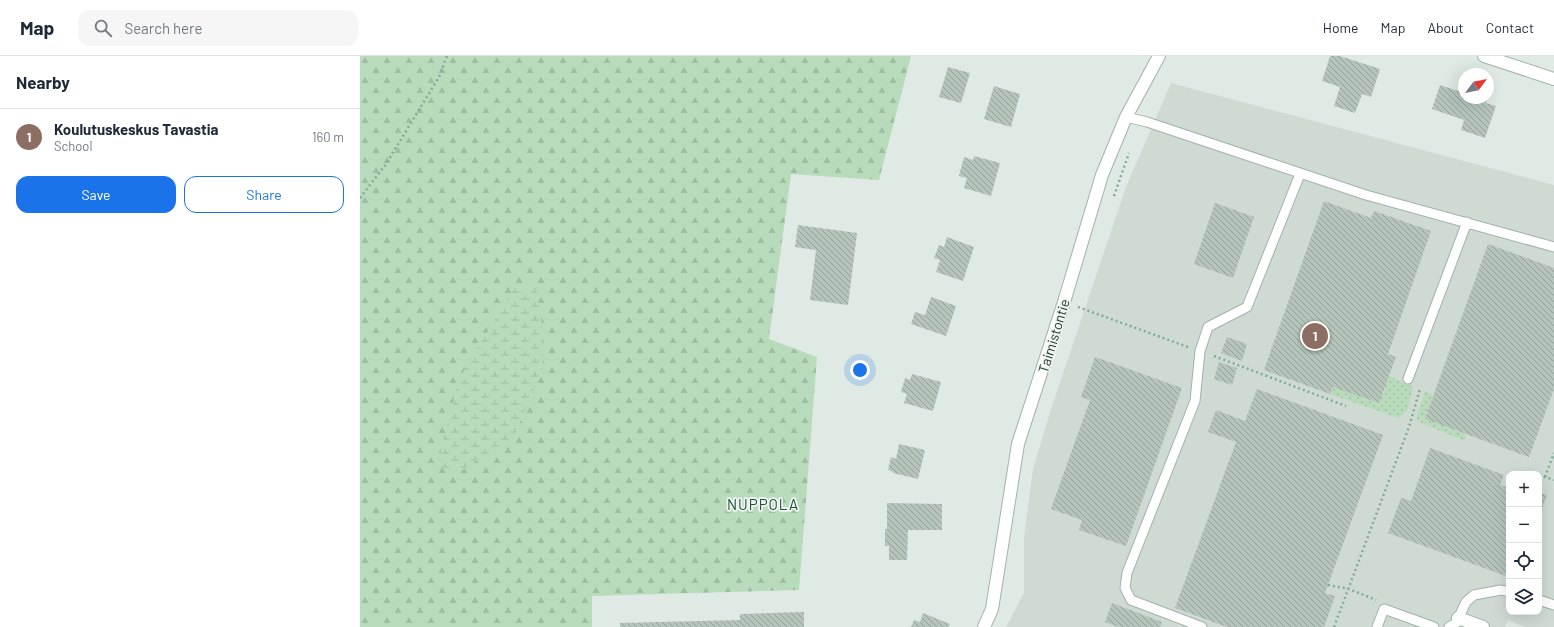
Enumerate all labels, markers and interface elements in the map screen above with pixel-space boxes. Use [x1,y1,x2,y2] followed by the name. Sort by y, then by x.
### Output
[78,10,358,46] search box
[20,16,54,39] text: Map
[92,17,114,39] icon: search
[124,19,202,37] text: Search here
[1323,19,1359,36] text: Home
[1381,19,1405,36] text: Map
[1427,19,1464,36] text: About
[1486,19,1534,36] text: Contact
[1458,68,1494,104] north arrow
[16,72,70,92] text: Nearby
[54,120,218,138] text: Koulutuskeskus Tavastia
[27,129,31,145] text: 1
[312,129,344,145] text: 160 m
[54,138,92,154] text: School
[16,176,176,213] button: Save
[184,176,344,213] button: Share
[1034,297,1073,375] street label: Taimistontie
[1302,321,1328,351] pin: 1
[850,360,870,380] your location
[1506,471,1542,615] map controls
[1506,471,1542,507] button: +
[727,495,799,513] district label: NUPPOLA
[1506,507,1542,543] button: −
[1506,543,1542,579] button: locate
[1506,579,1542,615] button: layers

